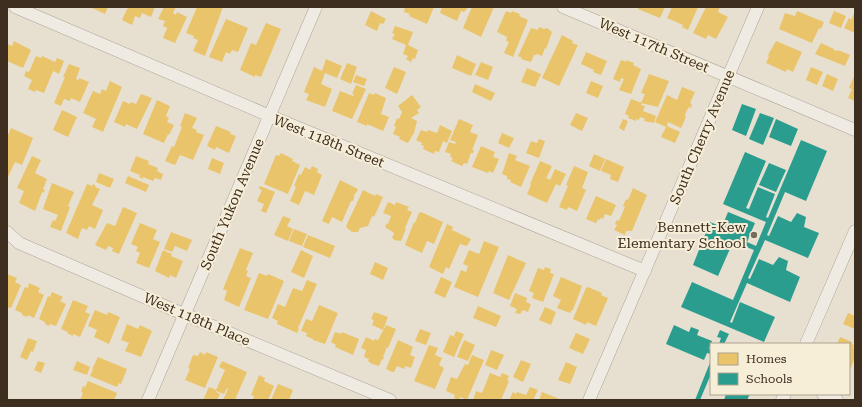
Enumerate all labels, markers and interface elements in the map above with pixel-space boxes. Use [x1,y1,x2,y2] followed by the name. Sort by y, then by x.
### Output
[596,15,712,75] street label: West 117th Street
[666,67,738,207] street label: South Cherry Avenue
[271,111,387,171] street label: West 118th Street
[197,135,267,272] street label: South Yukon Avenue
[618,219,747,251] place label: Bennett-Kew Elementary School
[749,230,759,240] marker: Bennett-Kew Elementary School
[141,289,253,349] street label: West 118th Place
[710,343,850,395] legend
[746,352,787,366] text: Homes
[746,372,793,386] text: Schools

